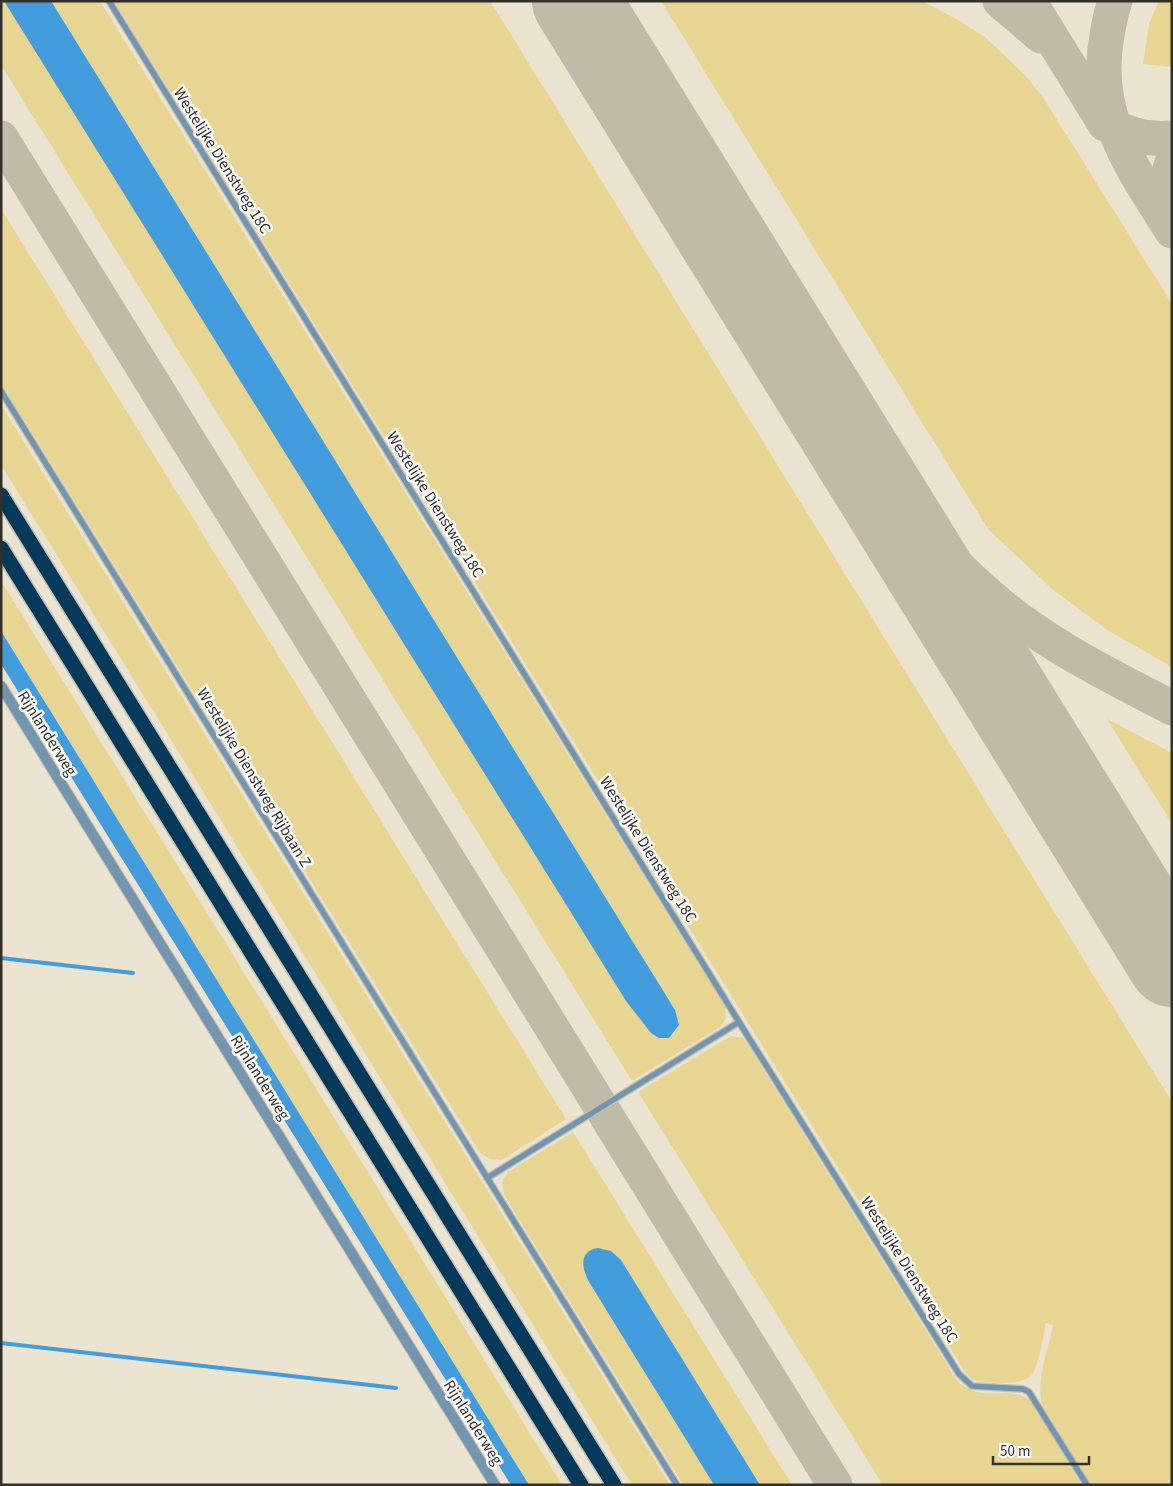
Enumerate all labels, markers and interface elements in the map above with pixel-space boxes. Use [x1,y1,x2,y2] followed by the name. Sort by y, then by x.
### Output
[168,83,276,238] street label: Westelijke Dienstweg 18C
[381,427,489,582] street label: Westelijke Dienstweg 18C
[192,684,317,871] street label: Westelijke Dienstweg Rijbaan Z
[12,687,82,780] street label: Rijnlanderweg
[594,772,702,927] street label: Westelijke Dienstweg 18C
[225,1031,295,1124] street label: Rijnlanderweg
[855,1192,963,1347] street label: Westelijke Dienstweg 18C
[438,1376,508,1469] street label: Rijnlanderweg
[993,1434,1089,1466] scale bar
[1000,1441,1030,1462] text: 50 m

